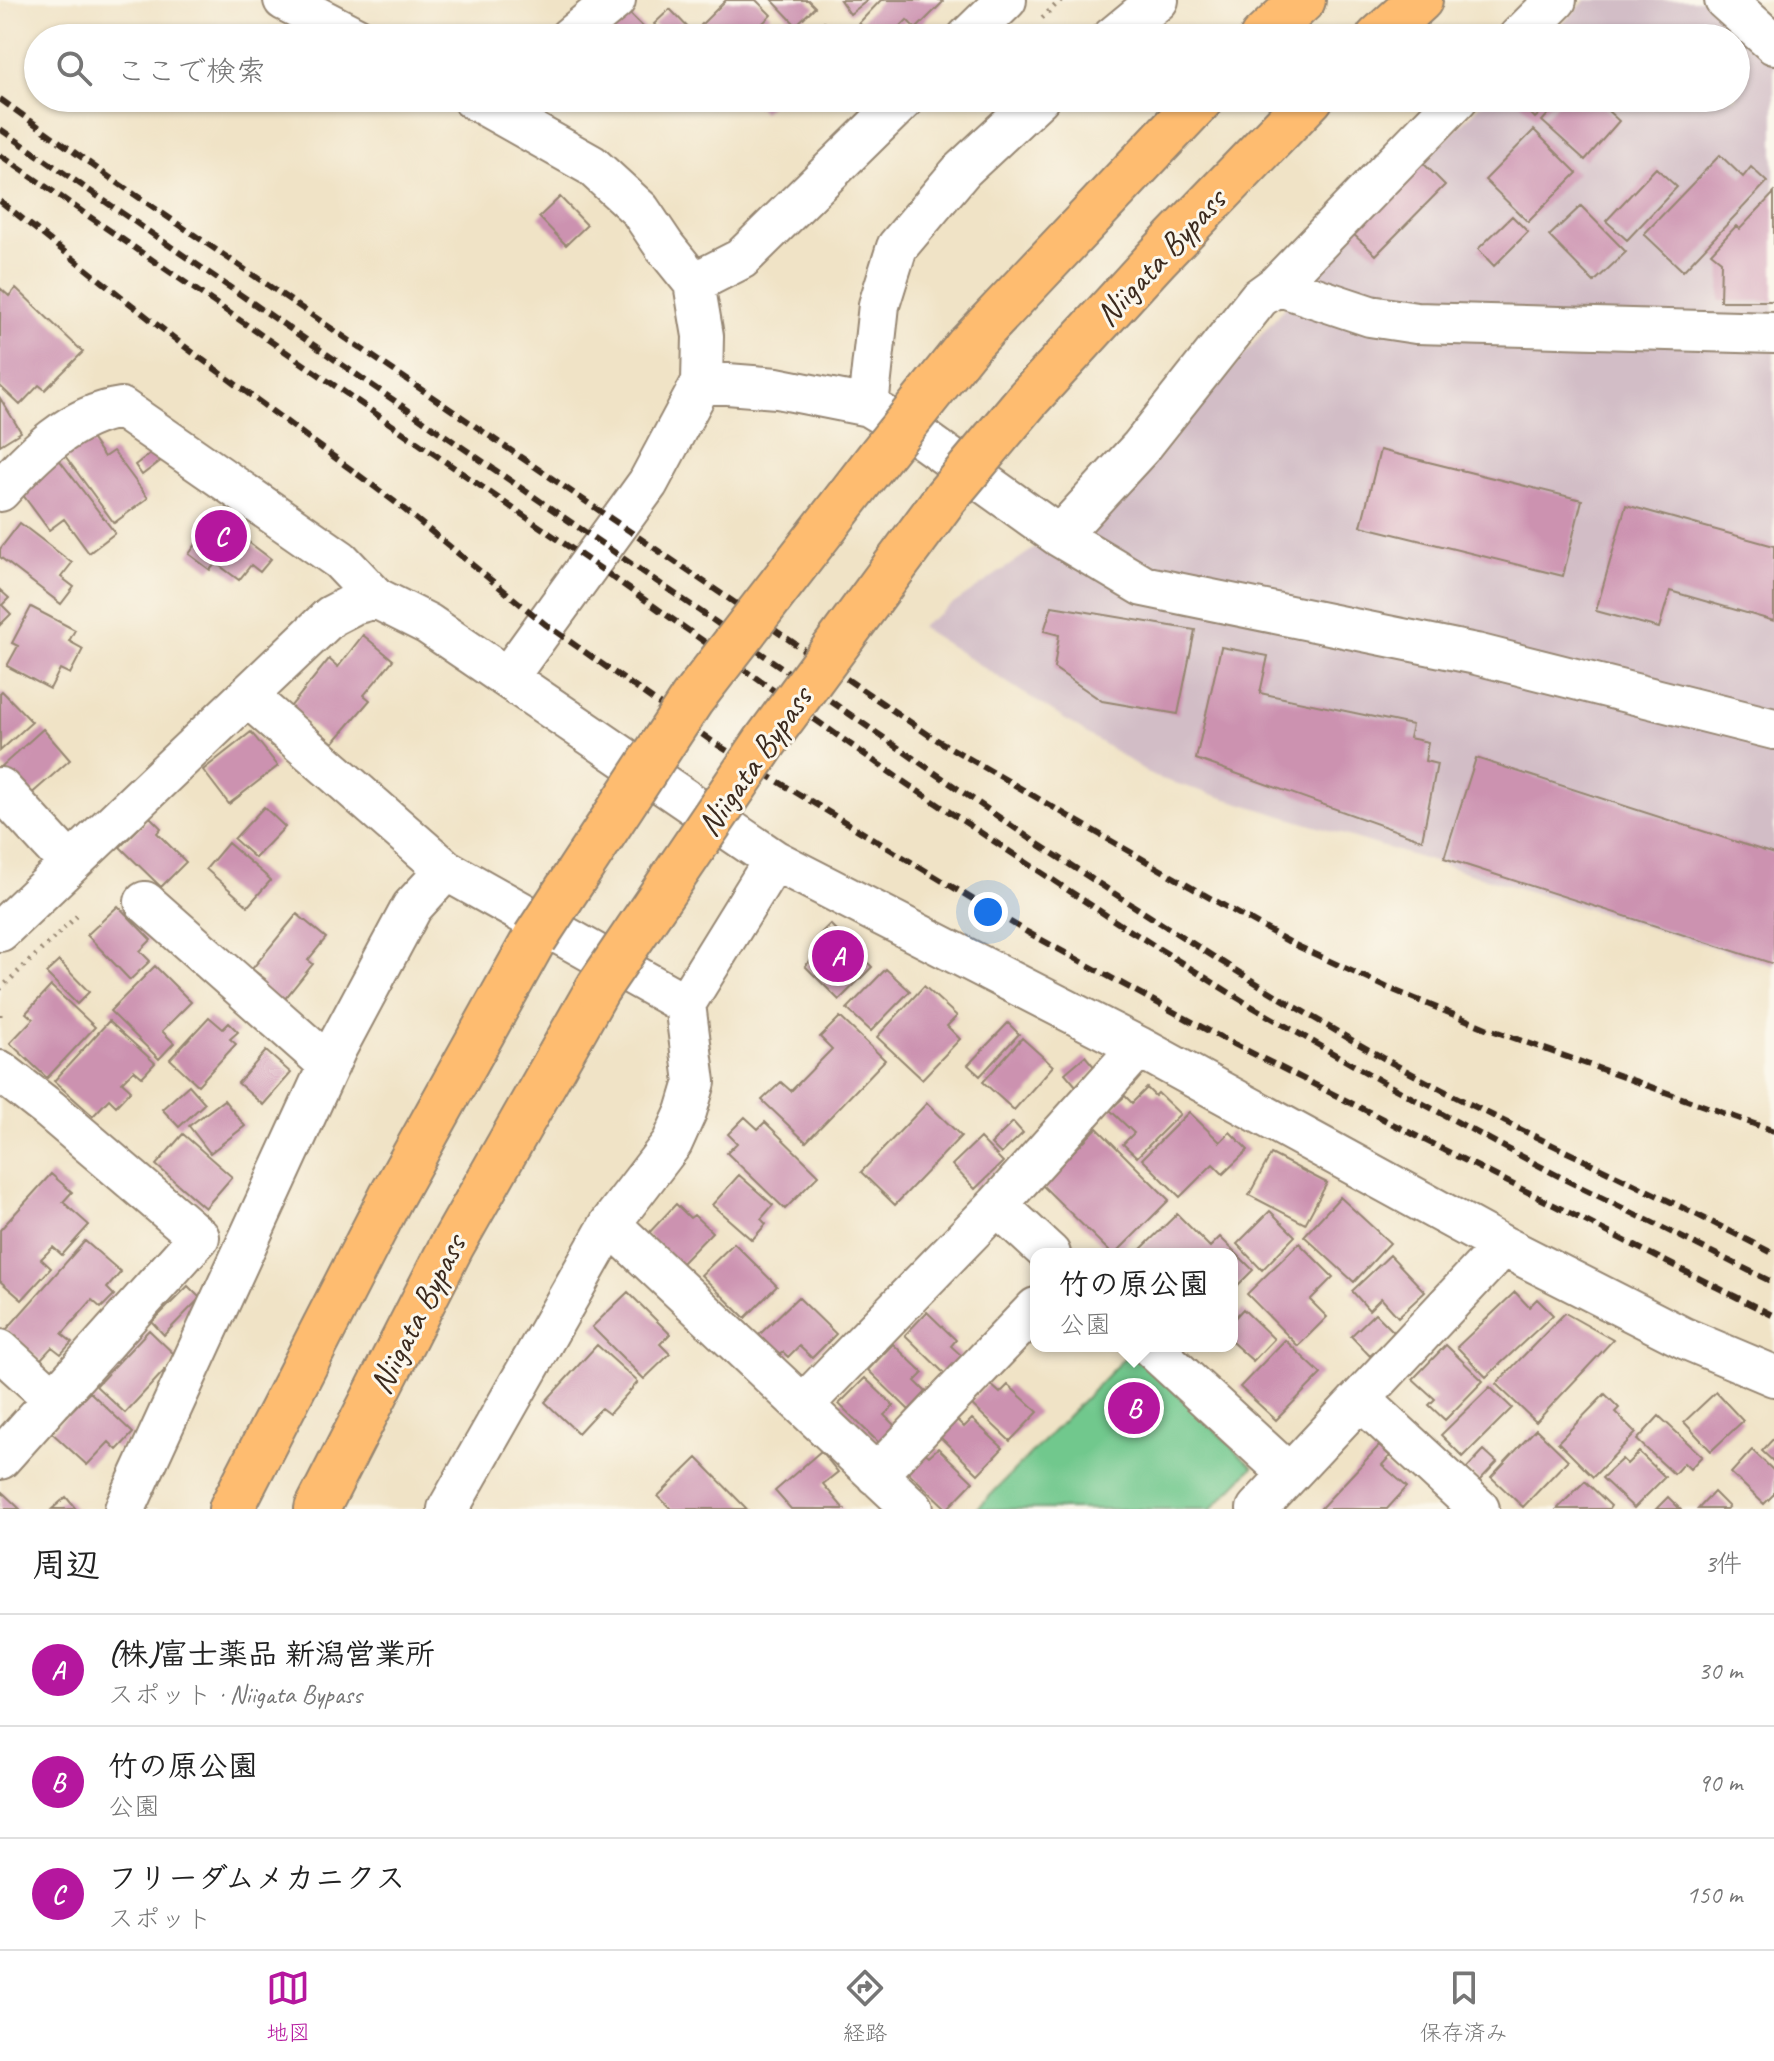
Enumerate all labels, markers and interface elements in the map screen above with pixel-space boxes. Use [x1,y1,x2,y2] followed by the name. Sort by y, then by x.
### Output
[24,24,1750,112] search box
[52,46,96,90] icon: search
[116,52,266,90] text: ここで検索
[1085,177,1237,335] street label: Niigata Bypass
[195,506,247,566] pin: C
[687,675,823,844] street label: Niigata Bypass
[968,892,1008,932] your location
[812,926,864,986] pin: A
[359,1224,477,1401] street label: Niigata Bypass
[1030,1248,1238,1352] popup
[1059,1265,1209,1303] text: 竹の原公園
[1059,1308,1111,1341] text: 公園
[1108,1378,1160,1438] pin: B
[32,1543,100,1586] text: 周辺
[1704,1547,1742,1580] text: 3件
[108,1635,435,1673] text: (株)富士薬品 新潟営業所
[51,1654,65,1687] text: A
[1698,1654,1742,1687] text: 30 m
[108,1678,362,1711] text: スポット · Niigata Bypass
[108,1747,258,1785] text: 竹の原公園
[51,1766,65,1799] text: B
[1698,1766,1742,1799] text: 90 m
[108,1790,160,1823] text: 公園
[108,1859,406,1897] text: フリーダムメカニクス
[52,1878,64,1911] text: C
[1686,1878,1742,1911] text: 150 m
[108,1902,212,1935] text: スポット
[266,1966,310,2047] tab: 地図
[843,1966,887,2047] tab: 経路
[1420,1966,1508,2047] tab: 保存済み

